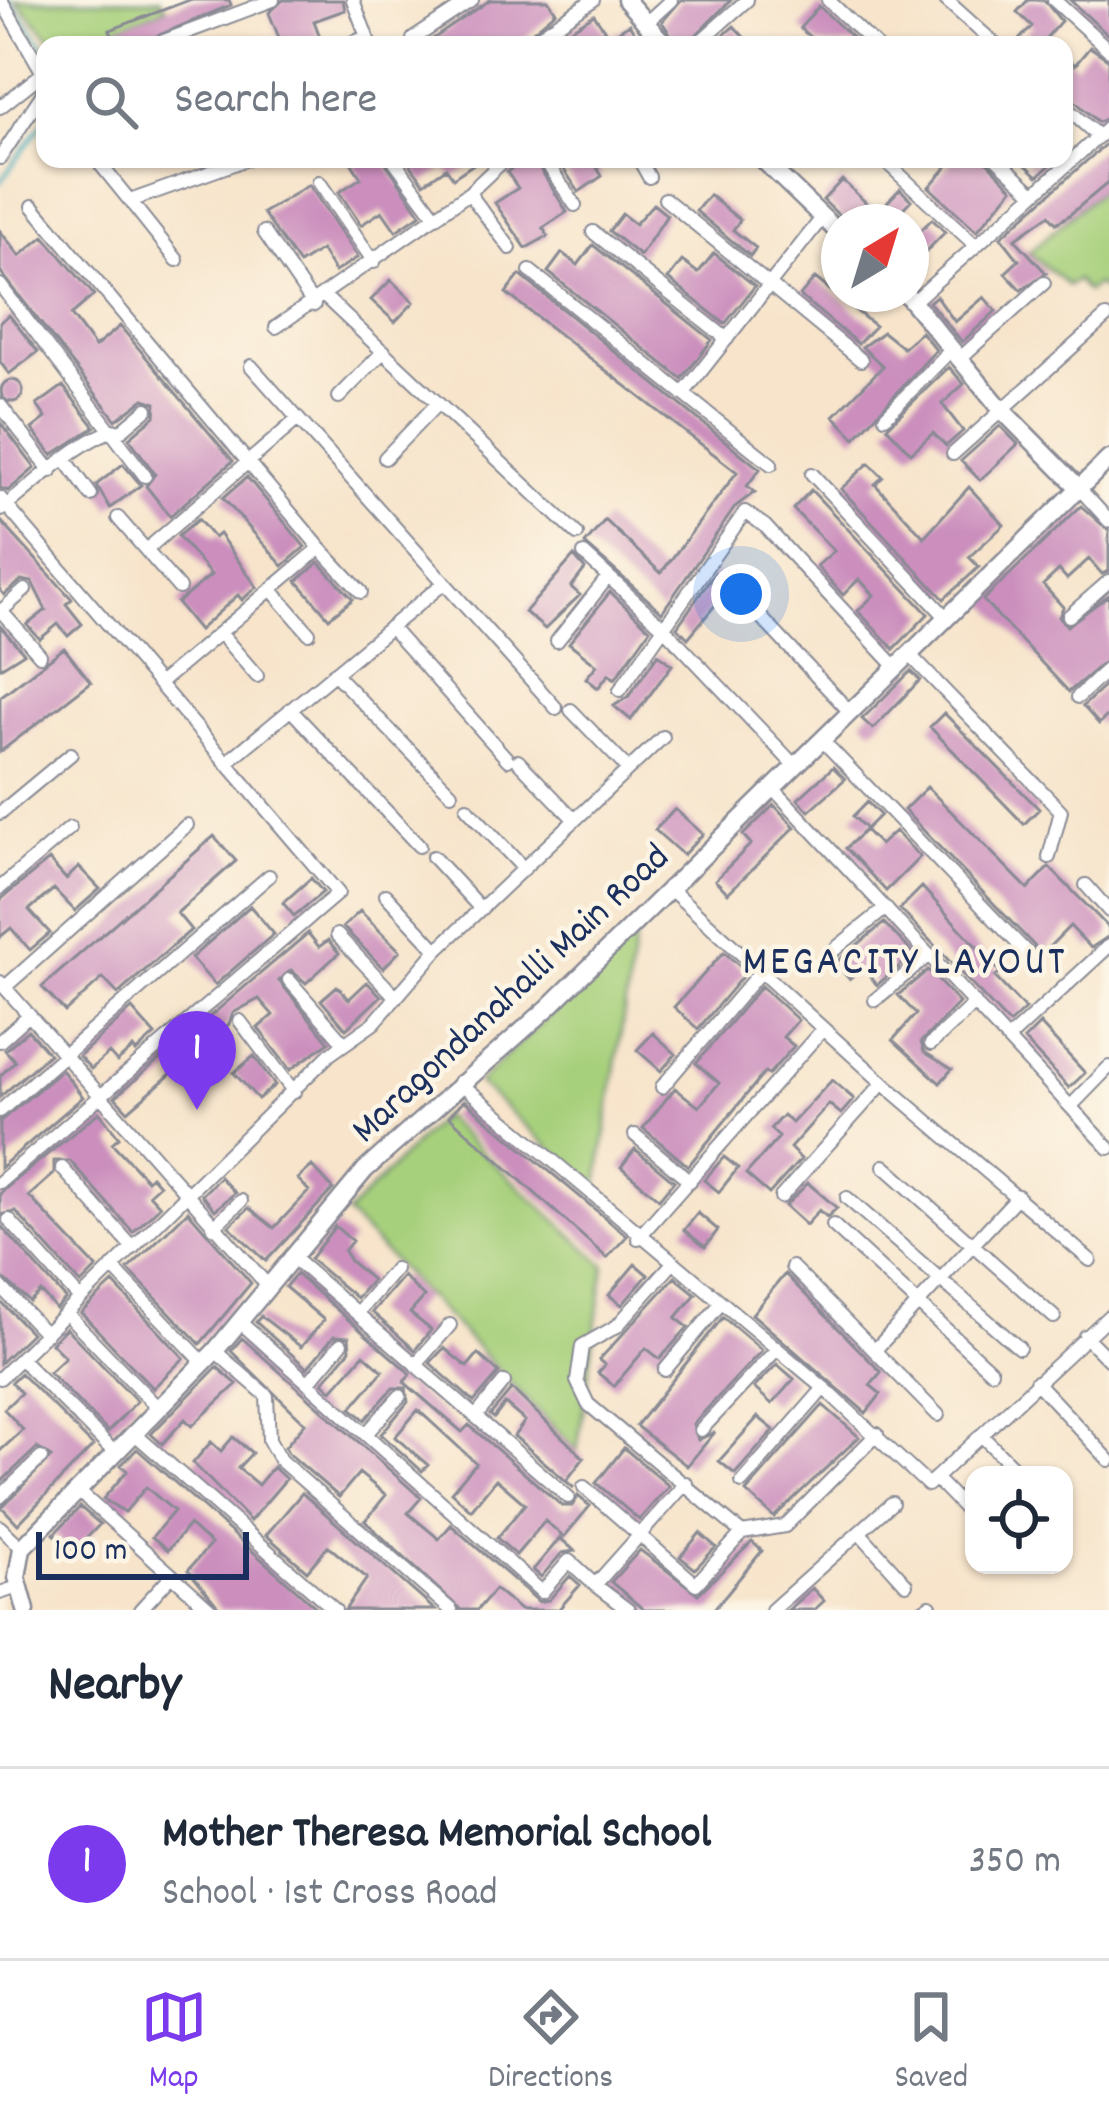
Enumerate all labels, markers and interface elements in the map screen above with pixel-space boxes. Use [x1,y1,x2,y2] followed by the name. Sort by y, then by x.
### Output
[36,36,1073,168] search box
[78,69,144,135] icon: search
[174,70,377,134] text: Search here
[821,204,929,312] north arrow
[711,564,771,624] your location
[341,833,684,1158] street label: Maragondanahalli Main Road
[742,935,1068,995] district label: MEGACITY LAYOUT
[158,1011,236,1110] pin: 1
[965,1466,1073,1574] map controls
[965,1466,1073,1574] button: locate
[36,1526,249,1579] scale bar
[54,1529,127,1576] text: 100 m
[48,1652,181,1724] text: Nearby
[162,1804,711,1868] text: Mother Theresa Memorial School
[83,1836,91,1891] text: 1
[969,1836,1061,1891] text: 350 m
[162,1868,498,1923] text: School · 1st Cross Road
[141,1984,207,2103] tab: Map
[488,1984,613,2103] tab: Directions
[895,1984,968,2103] tab: Saved

